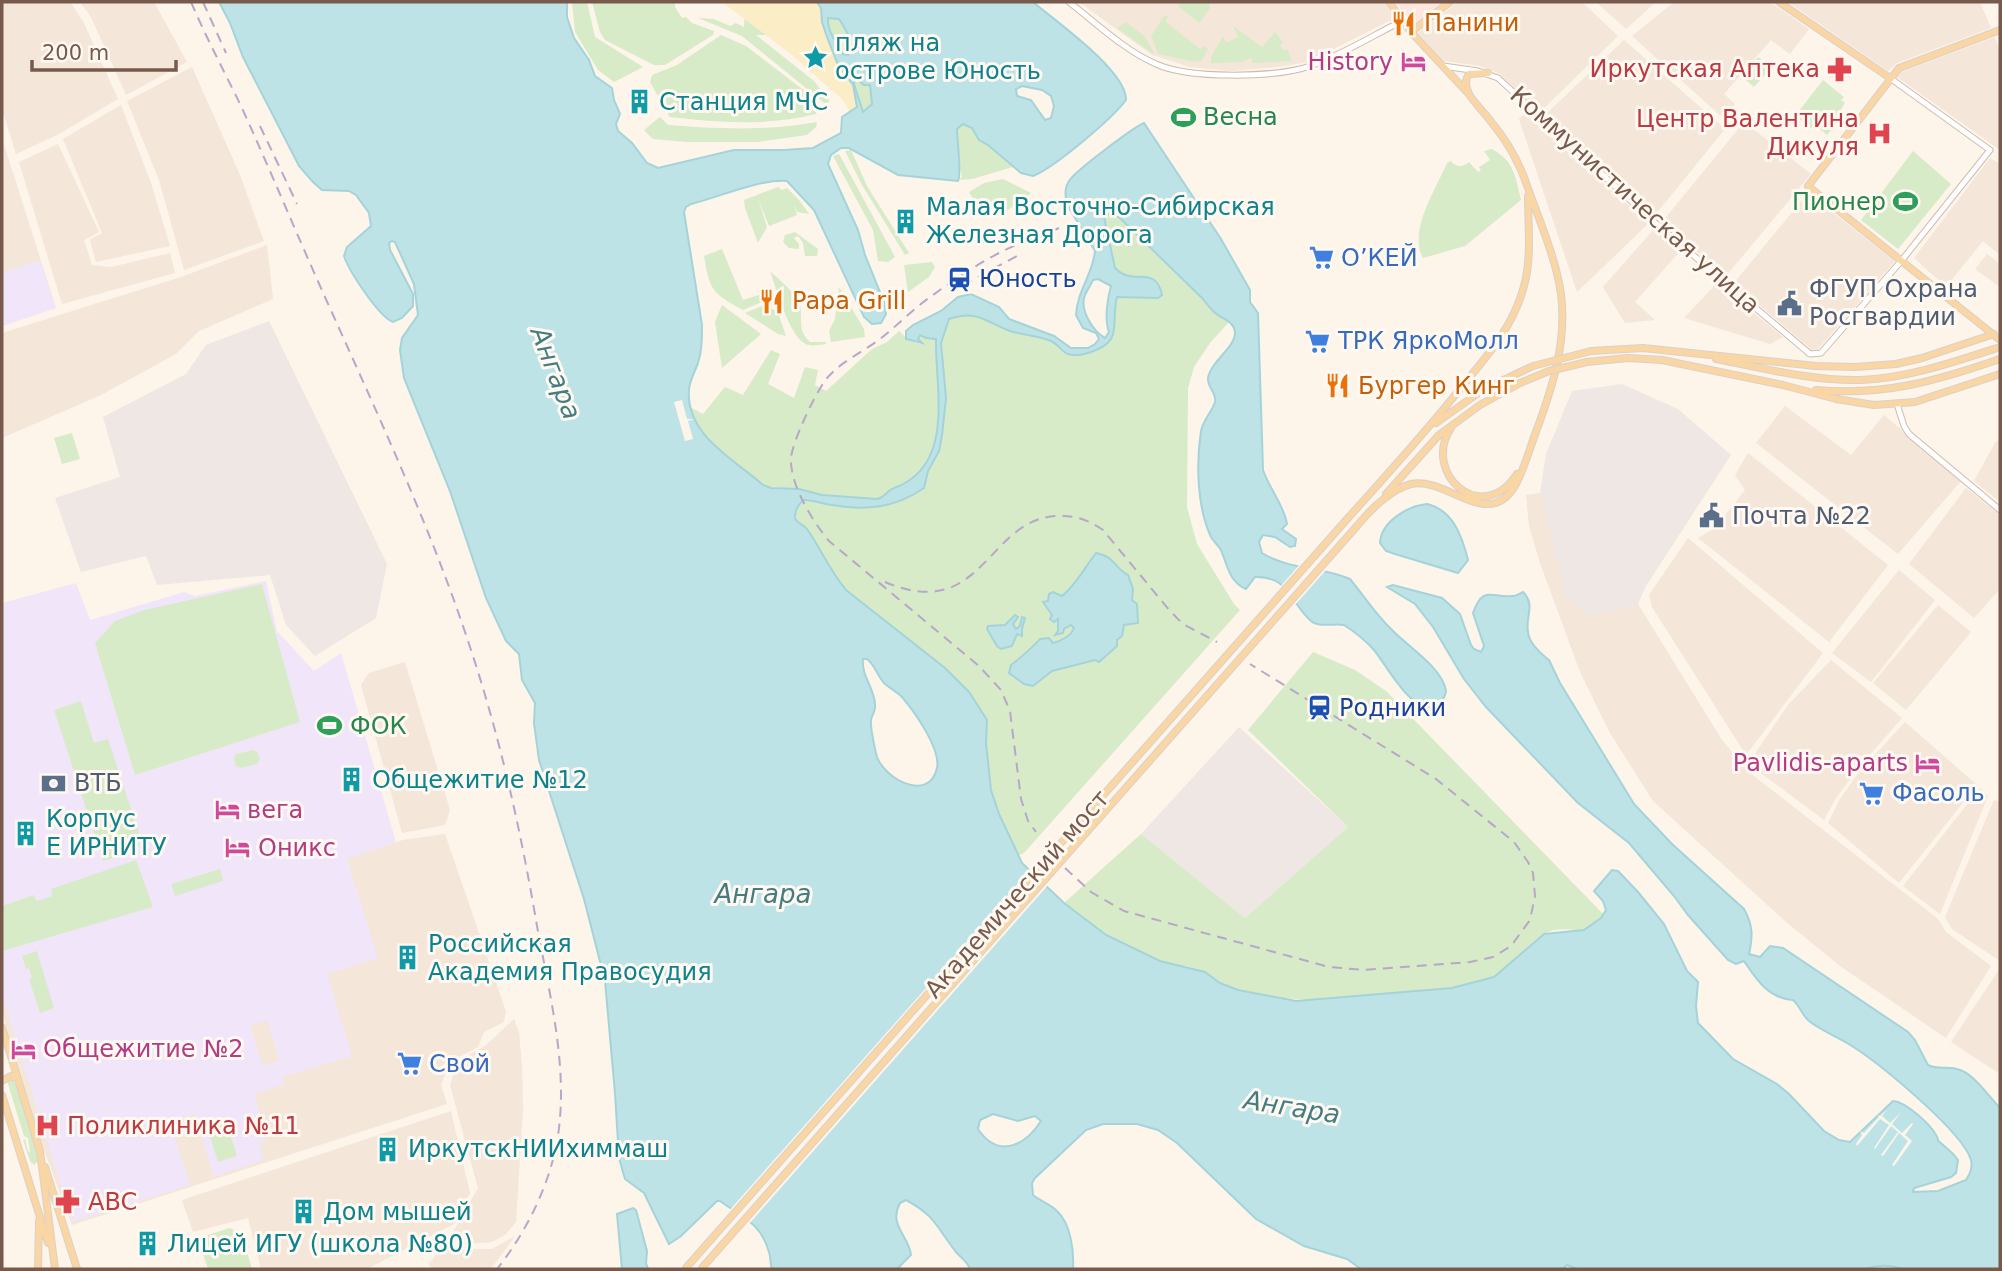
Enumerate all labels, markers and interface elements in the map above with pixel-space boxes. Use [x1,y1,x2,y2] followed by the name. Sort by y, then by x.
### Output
[1390,9,1418,37] restaurant icon: Панини
[1424,9,1519,37] place label: Панини
[32,28,175,72] scale bar
[835,29,1041,85] place label: пляж на острове Юность
[42,41,109,65] text: 200 m
[801,43,829,71] place icon: пляж на острове Юность
[1308,48,1393,76] place label: History
[1399,48,1427,76] hotel icon: History
[1590,55,1820,83] place label: Иркутская Аптека
[1826,55,1854,83] pharmacy icon: Иркутская Аптека
[1505,81,1765,319] street label: Коммунистическая улица
[625,88,653,116] building icon: Станция МЧС
[659,88,828,116] place label: Станция МЧС
[1169,103,1197,131] sports icon: Весна
[1203,103,1278,131] place label: Весна
[1636,105,1859,161] place label: Центр Валентина Дикуля
[1865,119,1893,147] hospital icon: Центр Валентина Дикуля
[1792,188,1886,216] place label: Пионер
[1892,188,1920,216] sports icon: Пионер
[926,193,1275,249] place label: Малая Восточно-Сибирская Железная Дорога
[892,207,920,235] building icon: Малая Восточно-Сибирская Железная Дорога
[1341,243,1418,272] place label: О’КЕЙ
[1307,244,1335,272] supermarket icon: О’КЕЙ
[945,265,973,293] station icon: Юность
[979,265,1077,293] place label: Юность
[1809,275,1978,331] place label: ФГУП Охрана Росгвардии
[758,287,786,315] restaurant icon: Papa Grill
[792,287,906,315] place label: Papa Grill
[1775,289,1803,317] public building icon: ФГУП Охрана Росгвардии
[524,321,587,424] water label: Ангара
[1304,327,1332,355] supermarket icon: ТРК ЯркоМолл
[1337,327,1519,355] place label: ТРК ЯркоМолл
[1324,372,1352,400] restaurant icon: Бургер Кинг
[1358,372,1515,400] place label: Бургер Кинг
[1698,502,1726,530] public building icon: Почта №22
[1732,502,1871,530] place label: Почта №22
[1305,694,1333,722] station icon: Родники
[1339,694,1446,722] place label: Родники
[316,712,344,740] sports icon: ФОК
[350,712,407,740] place label: ФОК
[1733,749,1908,777] place label: Pavlidis-aparts
[1914,749,1942,777] hotel icon: Pavlidis-aparts
[338,766,366,794] building icon: Общежитие №12
[372,766,588,794] place label: Общежитие №12
[40,769,68,797] bank icon: ВТБ
[74,769,122,797] place label: ВТБ
[1858,779,1886,807] supermarket icon: Фасоль
[1892,779,1985,807] place label: Фасоль
[919,784,1115,1004] street label: Академический мост
[213,796,241,824] hotel icon: вега
[247,796,303,824] place label: вега
[46,805,167,861] place label: Корпус Е ИРНИТУ
[12,819,40,847] building icon: Корпус Е ИРНИТУ
[224,834,252,862] hotel icon: Оникс
[258,834,336,862] place label: Оникс
[713,879,811,909] water label: Ангара
[428,930,712,986] place label: Российская Академия Правосудия
[394,944,422,972] building icon: Российская Академия Правосудия
[9,1035,37,1063] hotel icon: Общежитие №2
[43,1035,243,1063] place label: Общежитие №2
[395,1050,423,1078] supermarket icon: Свой
[429,1050,490,1078] place label: Свой
[1240,1084,1342,1129] water label: Ангара
[33,1112,61,1140] hospital icon: Поликлиника №11
[67,1112,300,1140] place label: Поликлиника №11
[374,1135,402,1163] building icon: ИркутскНИИхиммаш
[408,1135,668,1163] place label: ИркутскНИИхиммаш
[54,1188,82,1216] pharmacy icon: ABC
[88,1188,137,1216] place label: ABC
[289,1198,317,1226] building icon: Дом мышей
[323,1198,472,1226] place label: Дом мышей
[133,1230,161,1258] building icon: Лицей ИГУ (школа №80)
[167,1230,473,1258] place label: Лицей ИГУ (школа №80)

